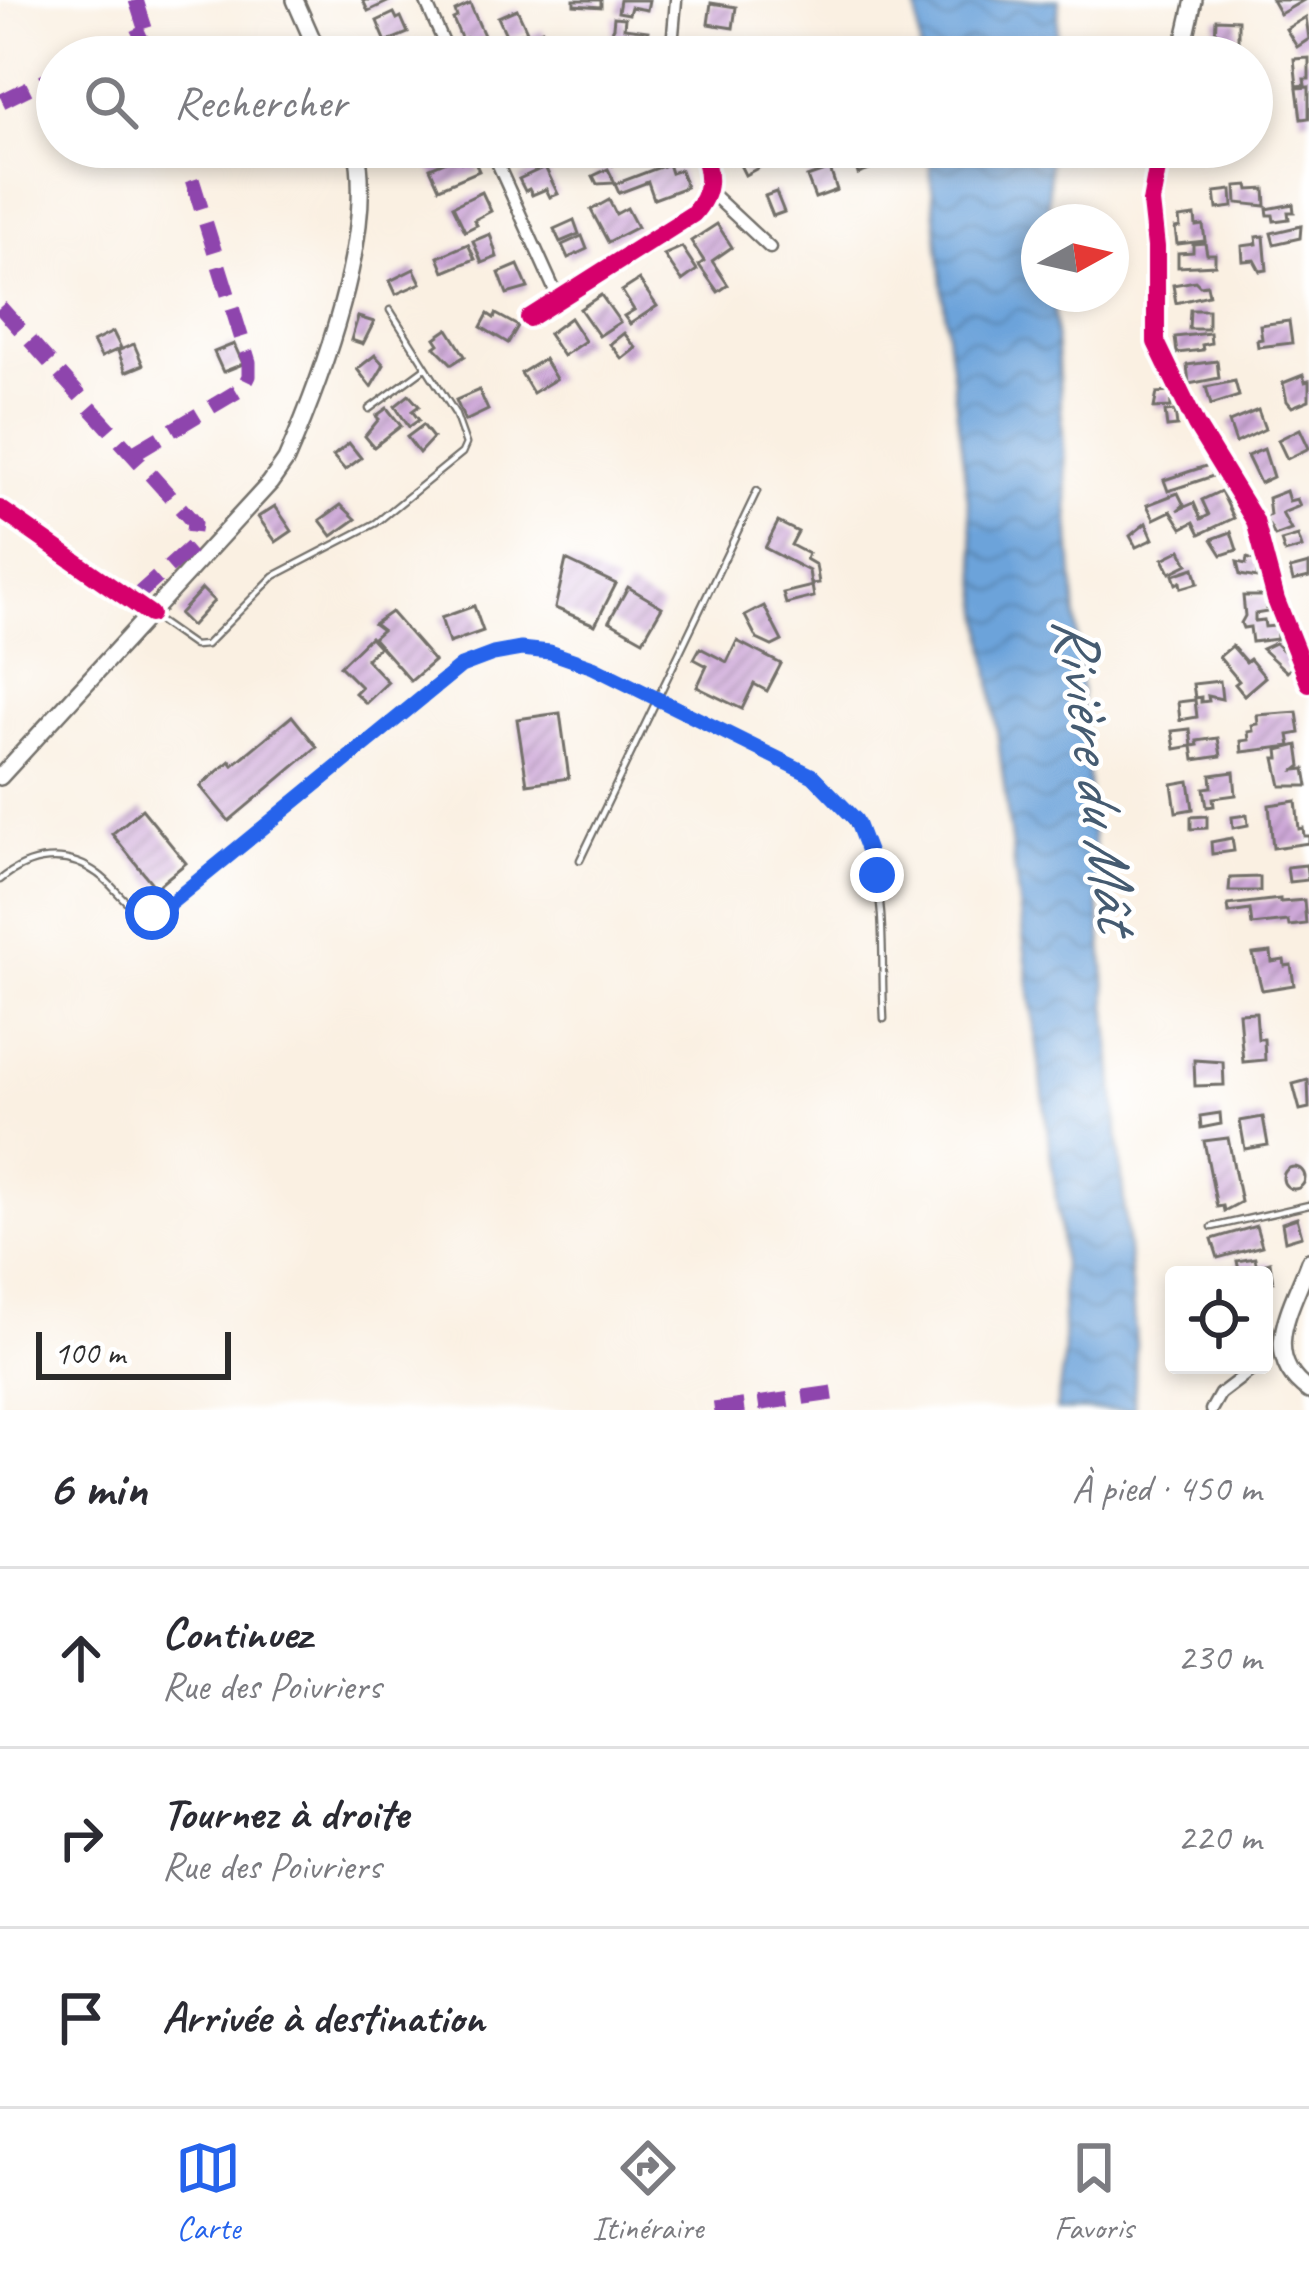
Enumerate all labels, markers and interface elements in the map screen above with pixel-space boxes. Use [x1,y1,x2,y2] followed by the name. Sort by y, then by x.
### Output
[36,36,1273,168] search box
[78,69,144,135] icon: search
[174,74,347,131] text: Rechercher
[1021,204,1129,312] north arrow
[1035,611,1159,946] water label: Rivière du Mât
[850,848,904,902] route end
[125,886,179,940] route start
[1165,1266,1273,1374] map controls
[1165,1266,1273,1374] button: locate
[36,1326,231,1379] scale bar
[54,1332,125,1374] text: 100 m
[48,1456,147,1520] text: 6 min
[1072,1464,1261,1513] text: À pied · 450 m
[162,1605,311,1662] text: Continuez
[48,1625,114,1691] icon: ahead
[1177,1633,1261,1682] text: 230 m
[162,1662,381,1711] text: Rue des Poivriers
[162,1785,408,1842] text: Tournez à droite
[48,1805,114,1871] icon: right
[1177,1813,1261,1862] text: 220 m
[162,1842,381,1891] text: Rue des Poivriers
[48,1985,114,2051] icon: arrive
[162,1989,485,2046] text: Arrivée à destination
[175,2135,241,2249] tab: Carte
[592,2135,703,2249] tab: Itinéraire
[1054,2135,1134,2249] tab: Favoris

